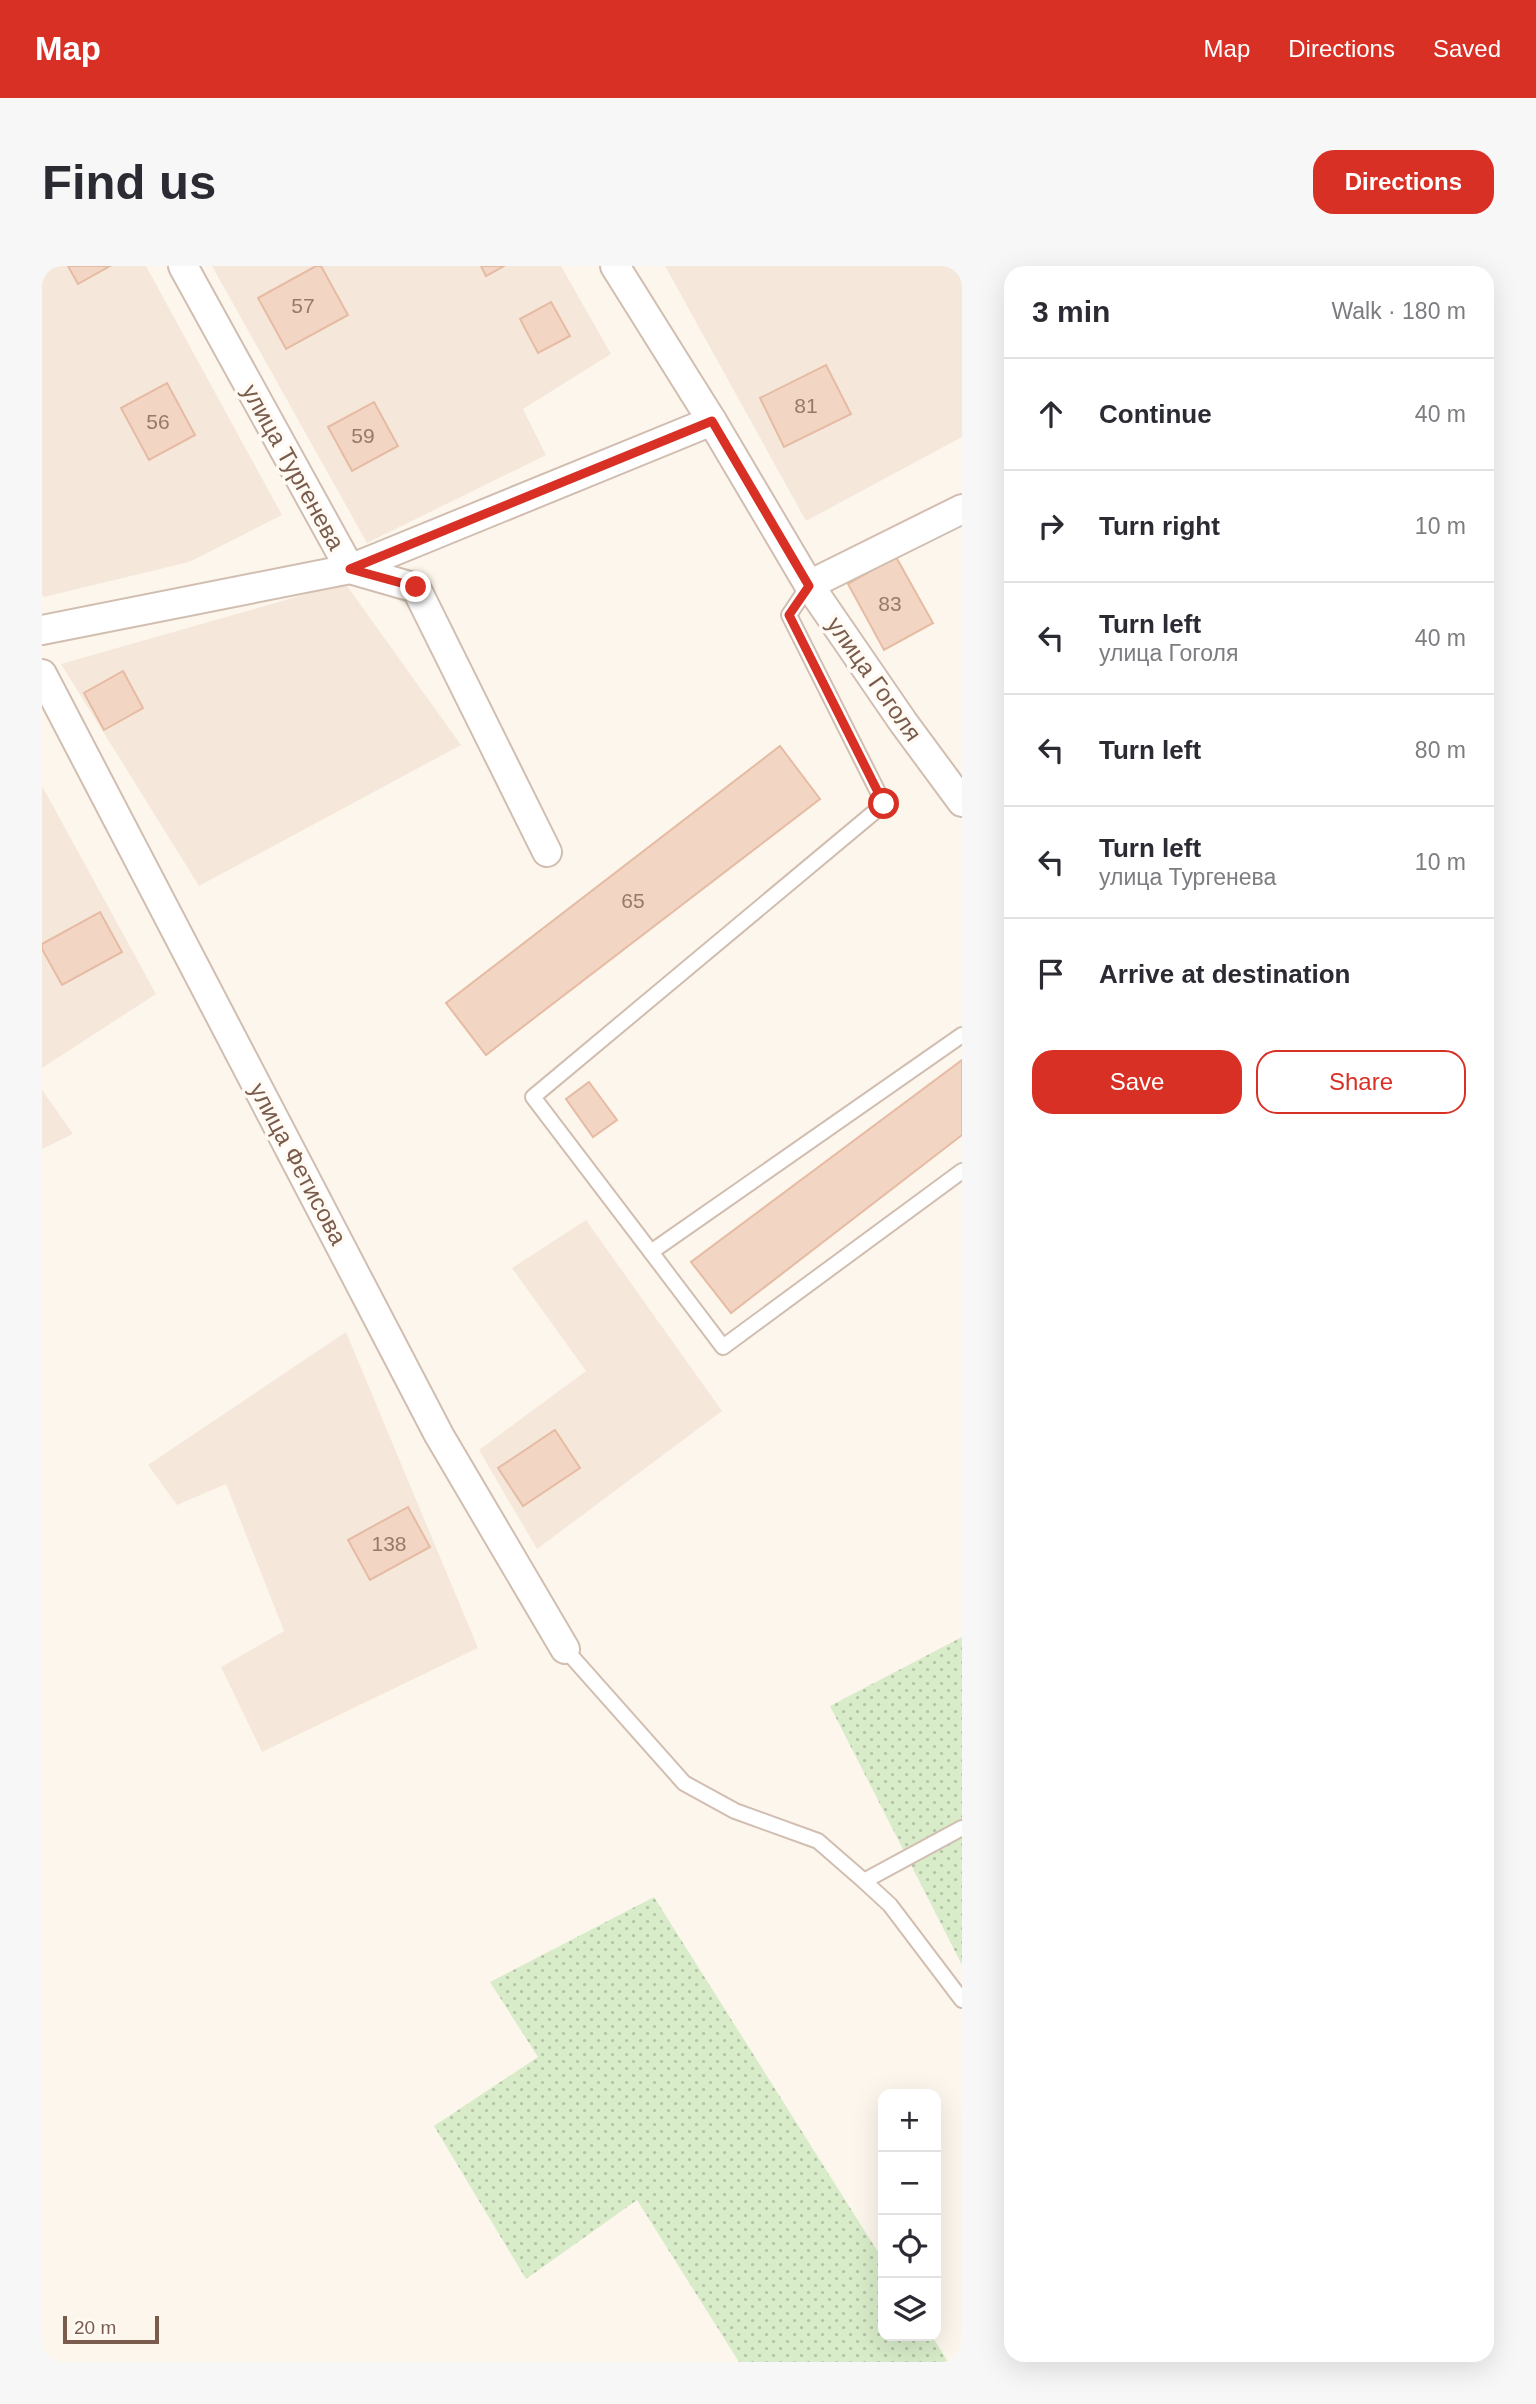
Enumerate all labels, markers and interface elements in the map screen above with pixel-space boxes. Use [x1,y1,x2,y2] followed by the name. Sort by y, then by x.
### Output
[35,30,101,67] text: Map
[1204,35,1250,62] text: Map
[1288,35,1395,62] text: Directions
[1433,35,1501,62] text: Saved
[1313,150,1494,214] button: Directions
[42,155,216,209] text: Find us
[291,294,315,317] house number: 57
[1032,295,1110,328] text: 3 min
[1331,298,1466,324] text: Walk · 180 m
[237,379,350,555] street label: улица Тургенева
[794,394,818,417] house number: 81
[1032,395,1070,433] icon: ahead
[1099,399,1212,429] text: Continue
[1415,401,1466,427] text: 40 m
[146,410,170,433] house number: 56
[351,424,375,447] house number: 59
[1032,507,1070,545] icon: right
[1099,511,1220,541] text: Turn right
[1415,513,1466,539] text: 10 m
[400,571,431,602] route end
[878,592,902,615] house number: 83
[1099,609,1201,639] text: Turn left
[822,611,927,746] street label: улица Гоголя
[1032,619,1070,657] icon: left
[1415,625,1466,651] text: 40 m
[1099,640,1238,666] text: улица Гоголя
[1032,731,1070,769] icon: left
[1099,735,1201,765] text: Turn left
[1415,737,1466,763] text: 80 m
[868,788,899,819] route start
[1099,833,1201,863] text: Turn left
[1032,843,1070,881] icon: left
[1415,849,1466,875] text: 10 m
[1099,864,1276,890] text: улица Тургенева
[621,889,645,912] house number: 65
[1032,955,1070,993] icon: arrive
[1099,959,1350,989] text: Arrive at destination
[1032,1050,1242,1114] button: Save
[1256,1050,1466,1114] button: Share
[244,1078,353,1250] street label: улица Фетисова
[371,1532,407,1555] house number: 138
[878,2089,941,2341] map controls
[878,2089,941,2152] button: +
[878,2152,941,2215] button: −
[878,2215,941,2278] button: locate
[878,2278,941,2341] button: layers
[63,2313,159,2345] scale bar
[74,2317,116,2338] text: 20 m

